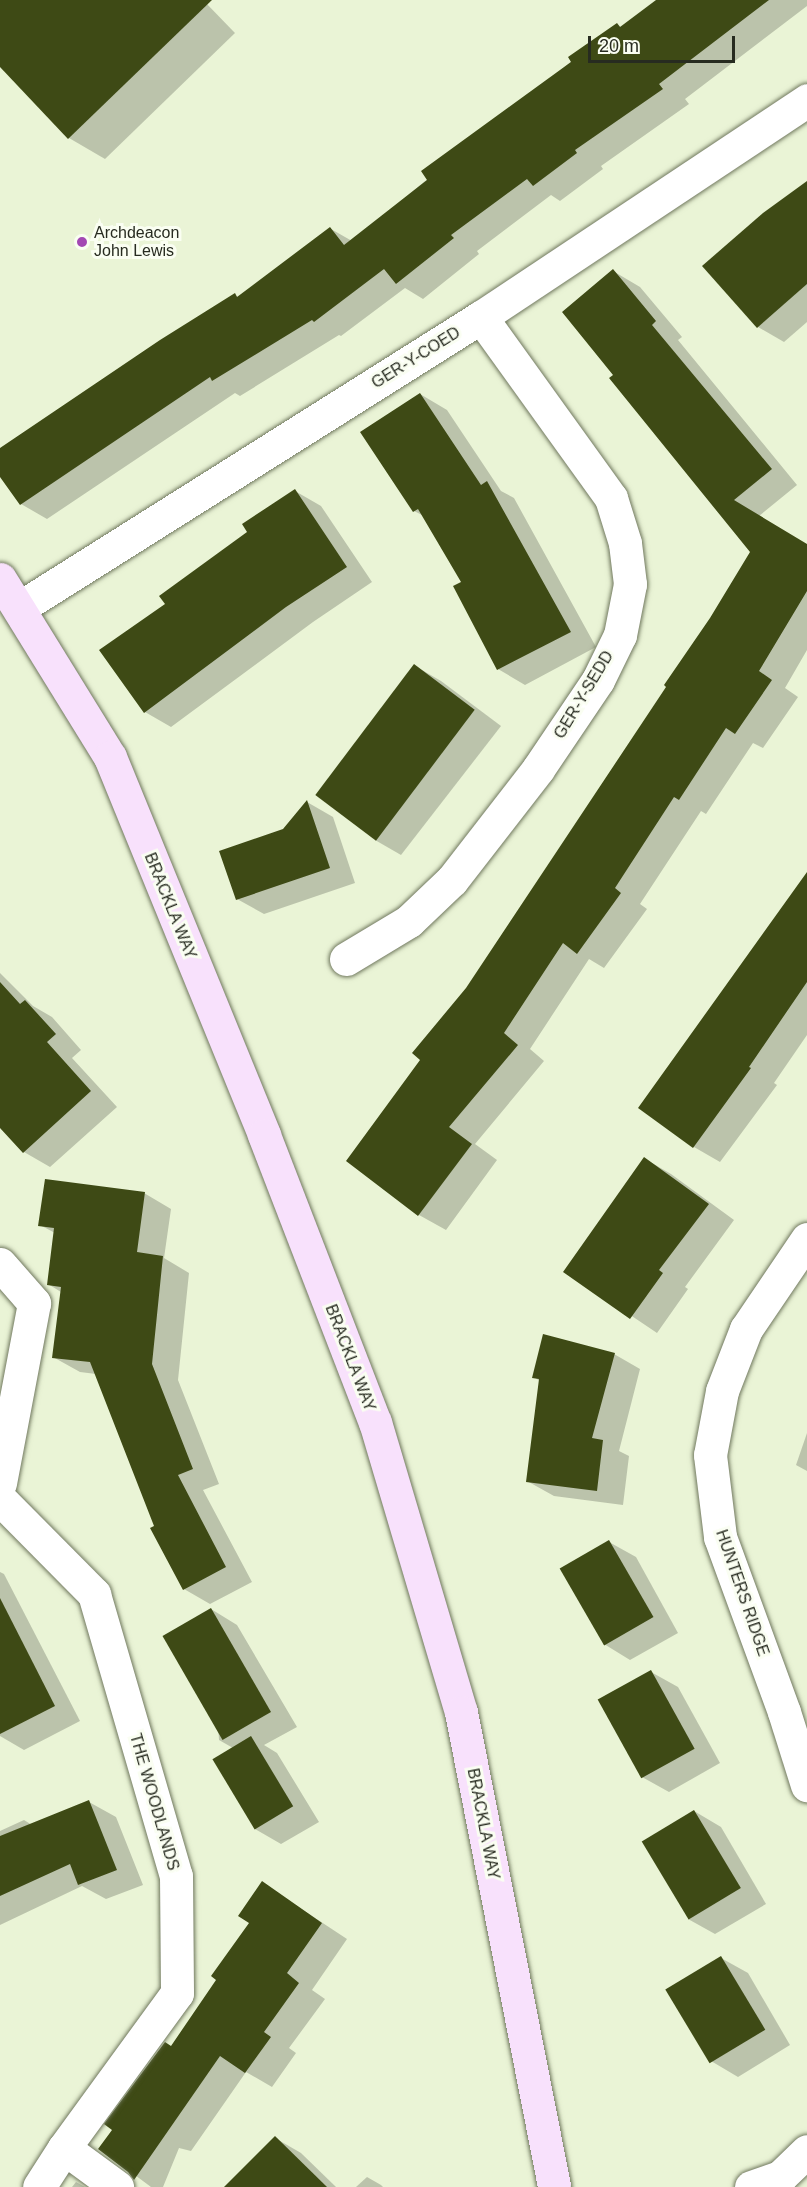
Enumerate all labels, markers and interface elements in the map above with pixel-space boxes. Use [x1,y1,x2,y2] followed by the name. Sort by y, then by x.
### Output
[591,24,738,62] scale bar
[599,36,639,56] text: 20 m
[94,223,179,261] place label: Archdeacon John Lewis
[75,235,89,249] marker: Archdeacon John Lewis
[368,323,464,393] street label: GER-Y-COED
[550,648,618,742] street label: GER-Y-SEDD
[140,850,200,962] street label: BRACKLA WAY
[321,1301,379,1415] street label: BRACKLA WAY
[711,1527,773,1659] street label: HUNTERS RIDGE
[125,1731,183,1873] street label: THE WOODLANDS
[463,1766,503,1882] street label: BRACKLA WAY

